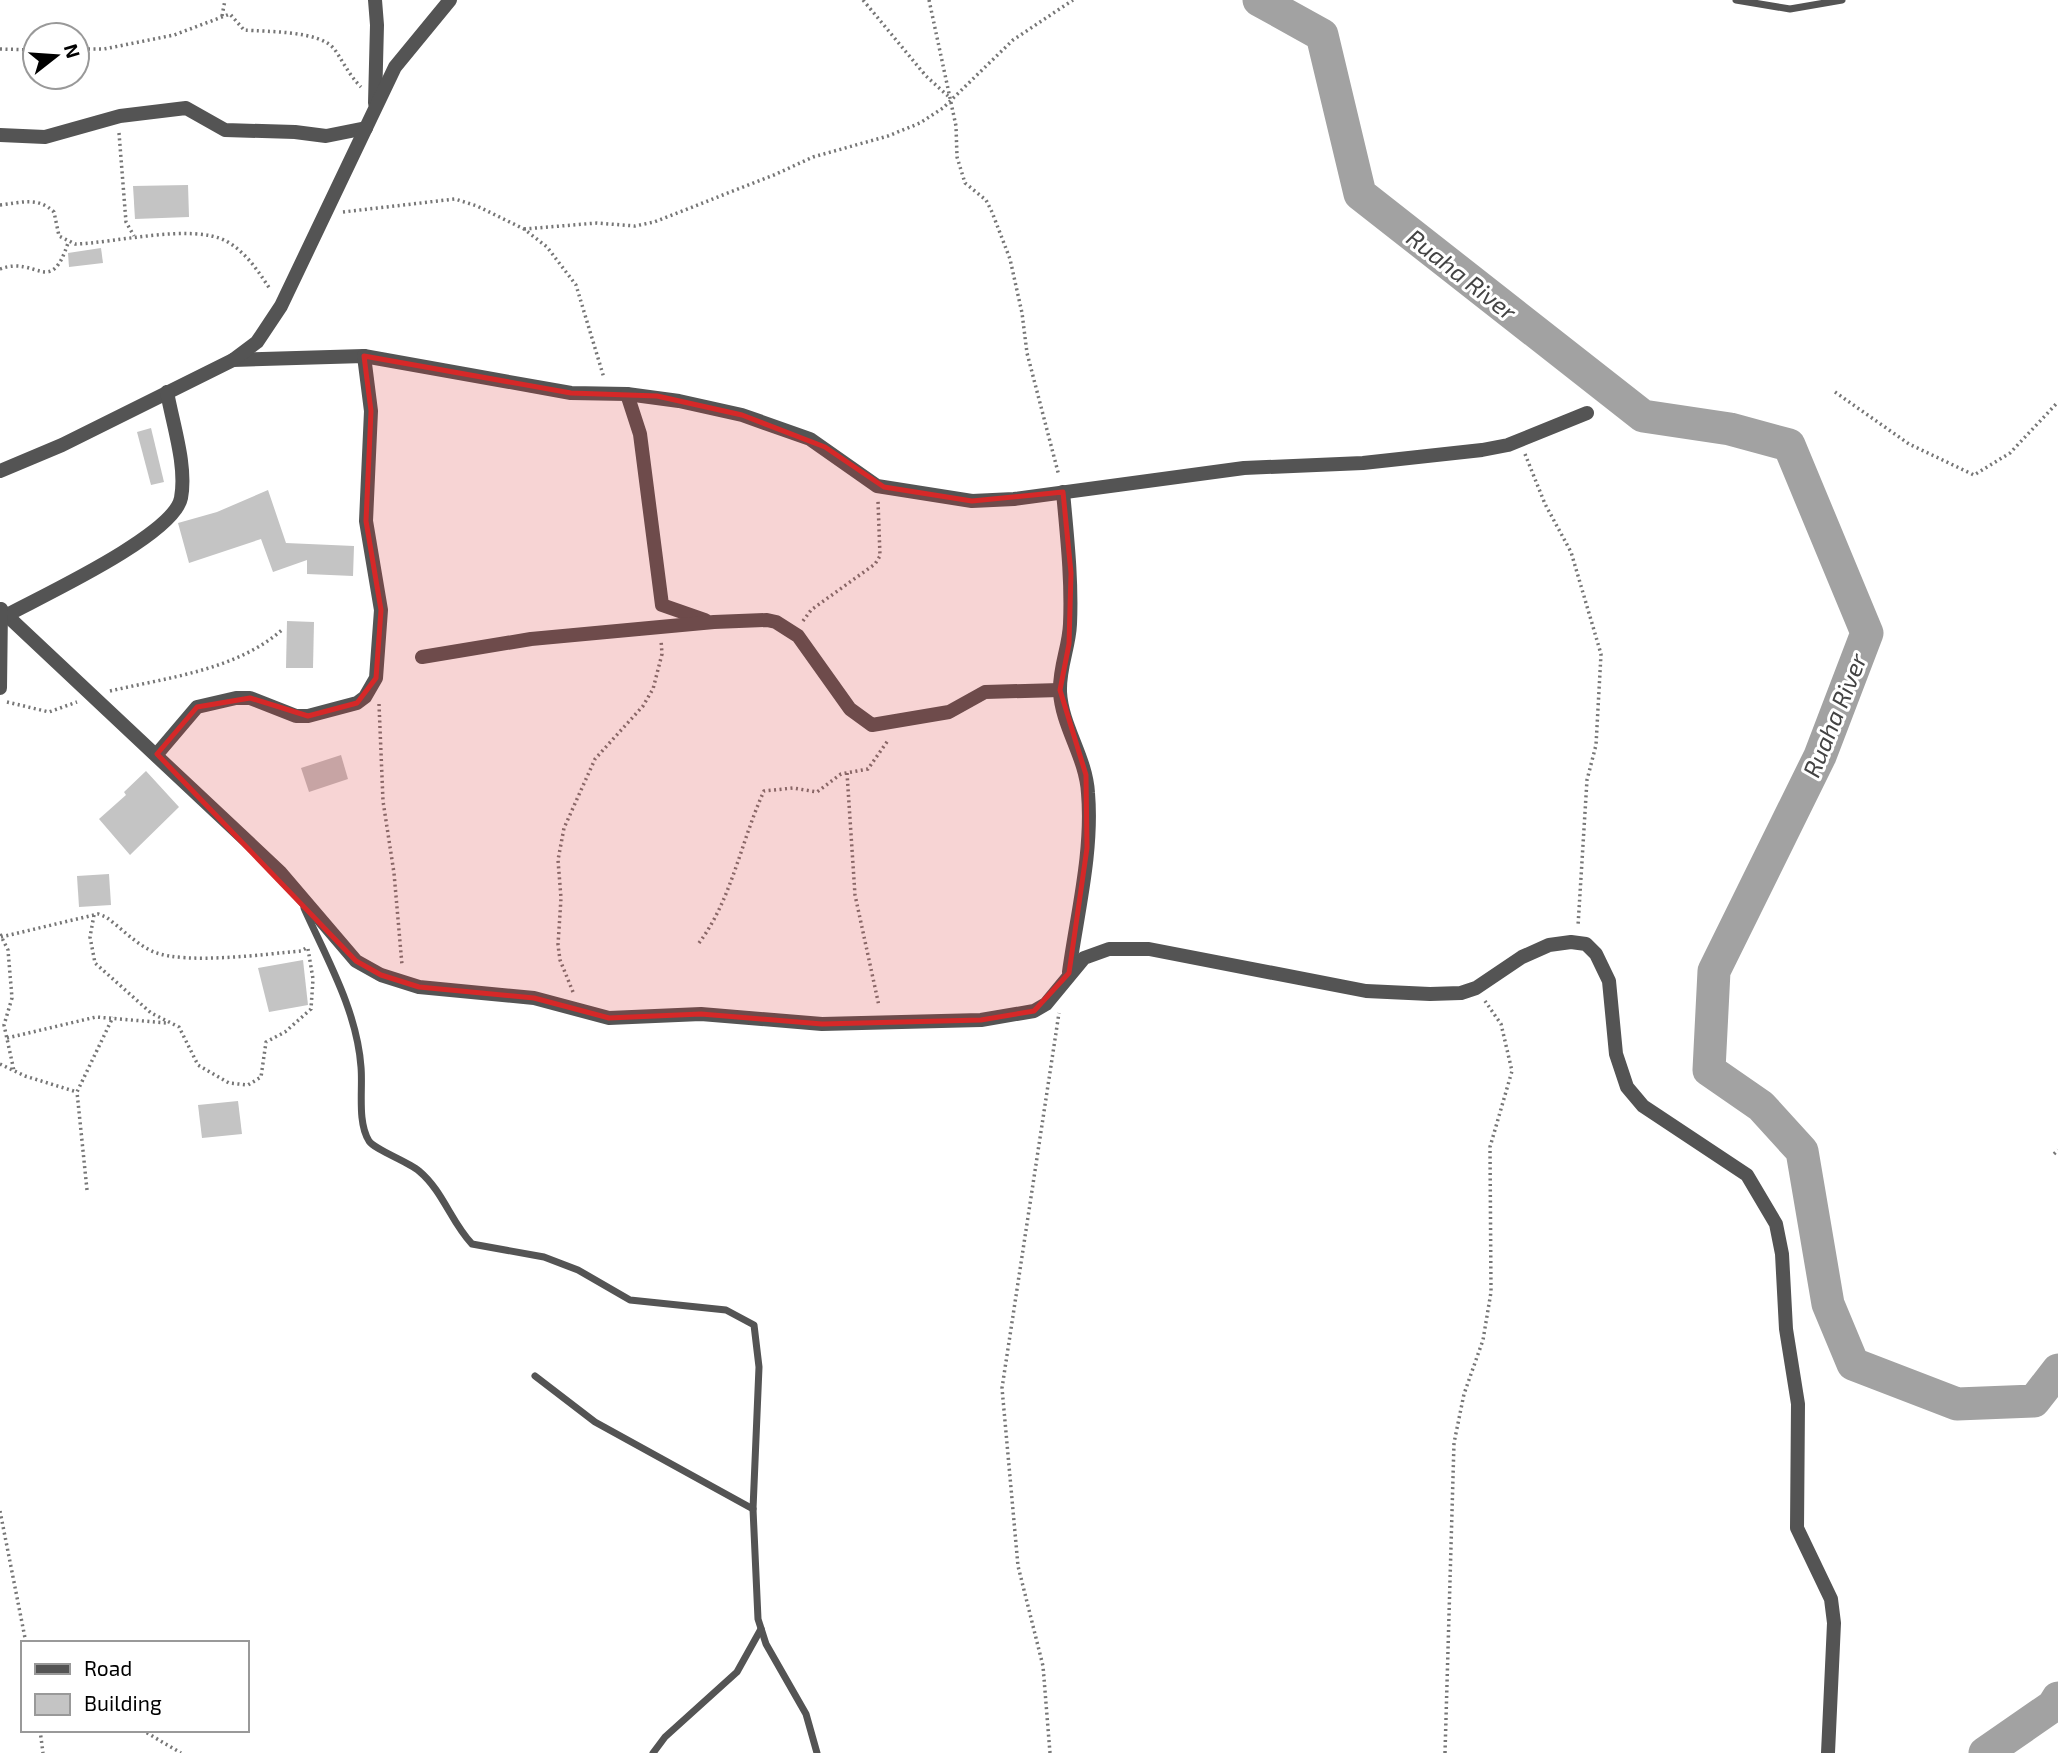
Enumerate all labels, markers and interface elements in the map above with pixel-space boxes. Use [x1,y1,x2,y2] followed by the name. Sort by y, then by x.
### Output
[21,21,91,91] north arrow
[60,41,86,61] text: N
[1401,222,1523,326] water label: Ruaha River
[1796,648,1872,781] water label: Ruaha River
[21,1641,248,1732] legend
[84,1655,132,1680] text: Road
[84,1690,162,1715] text: Building

